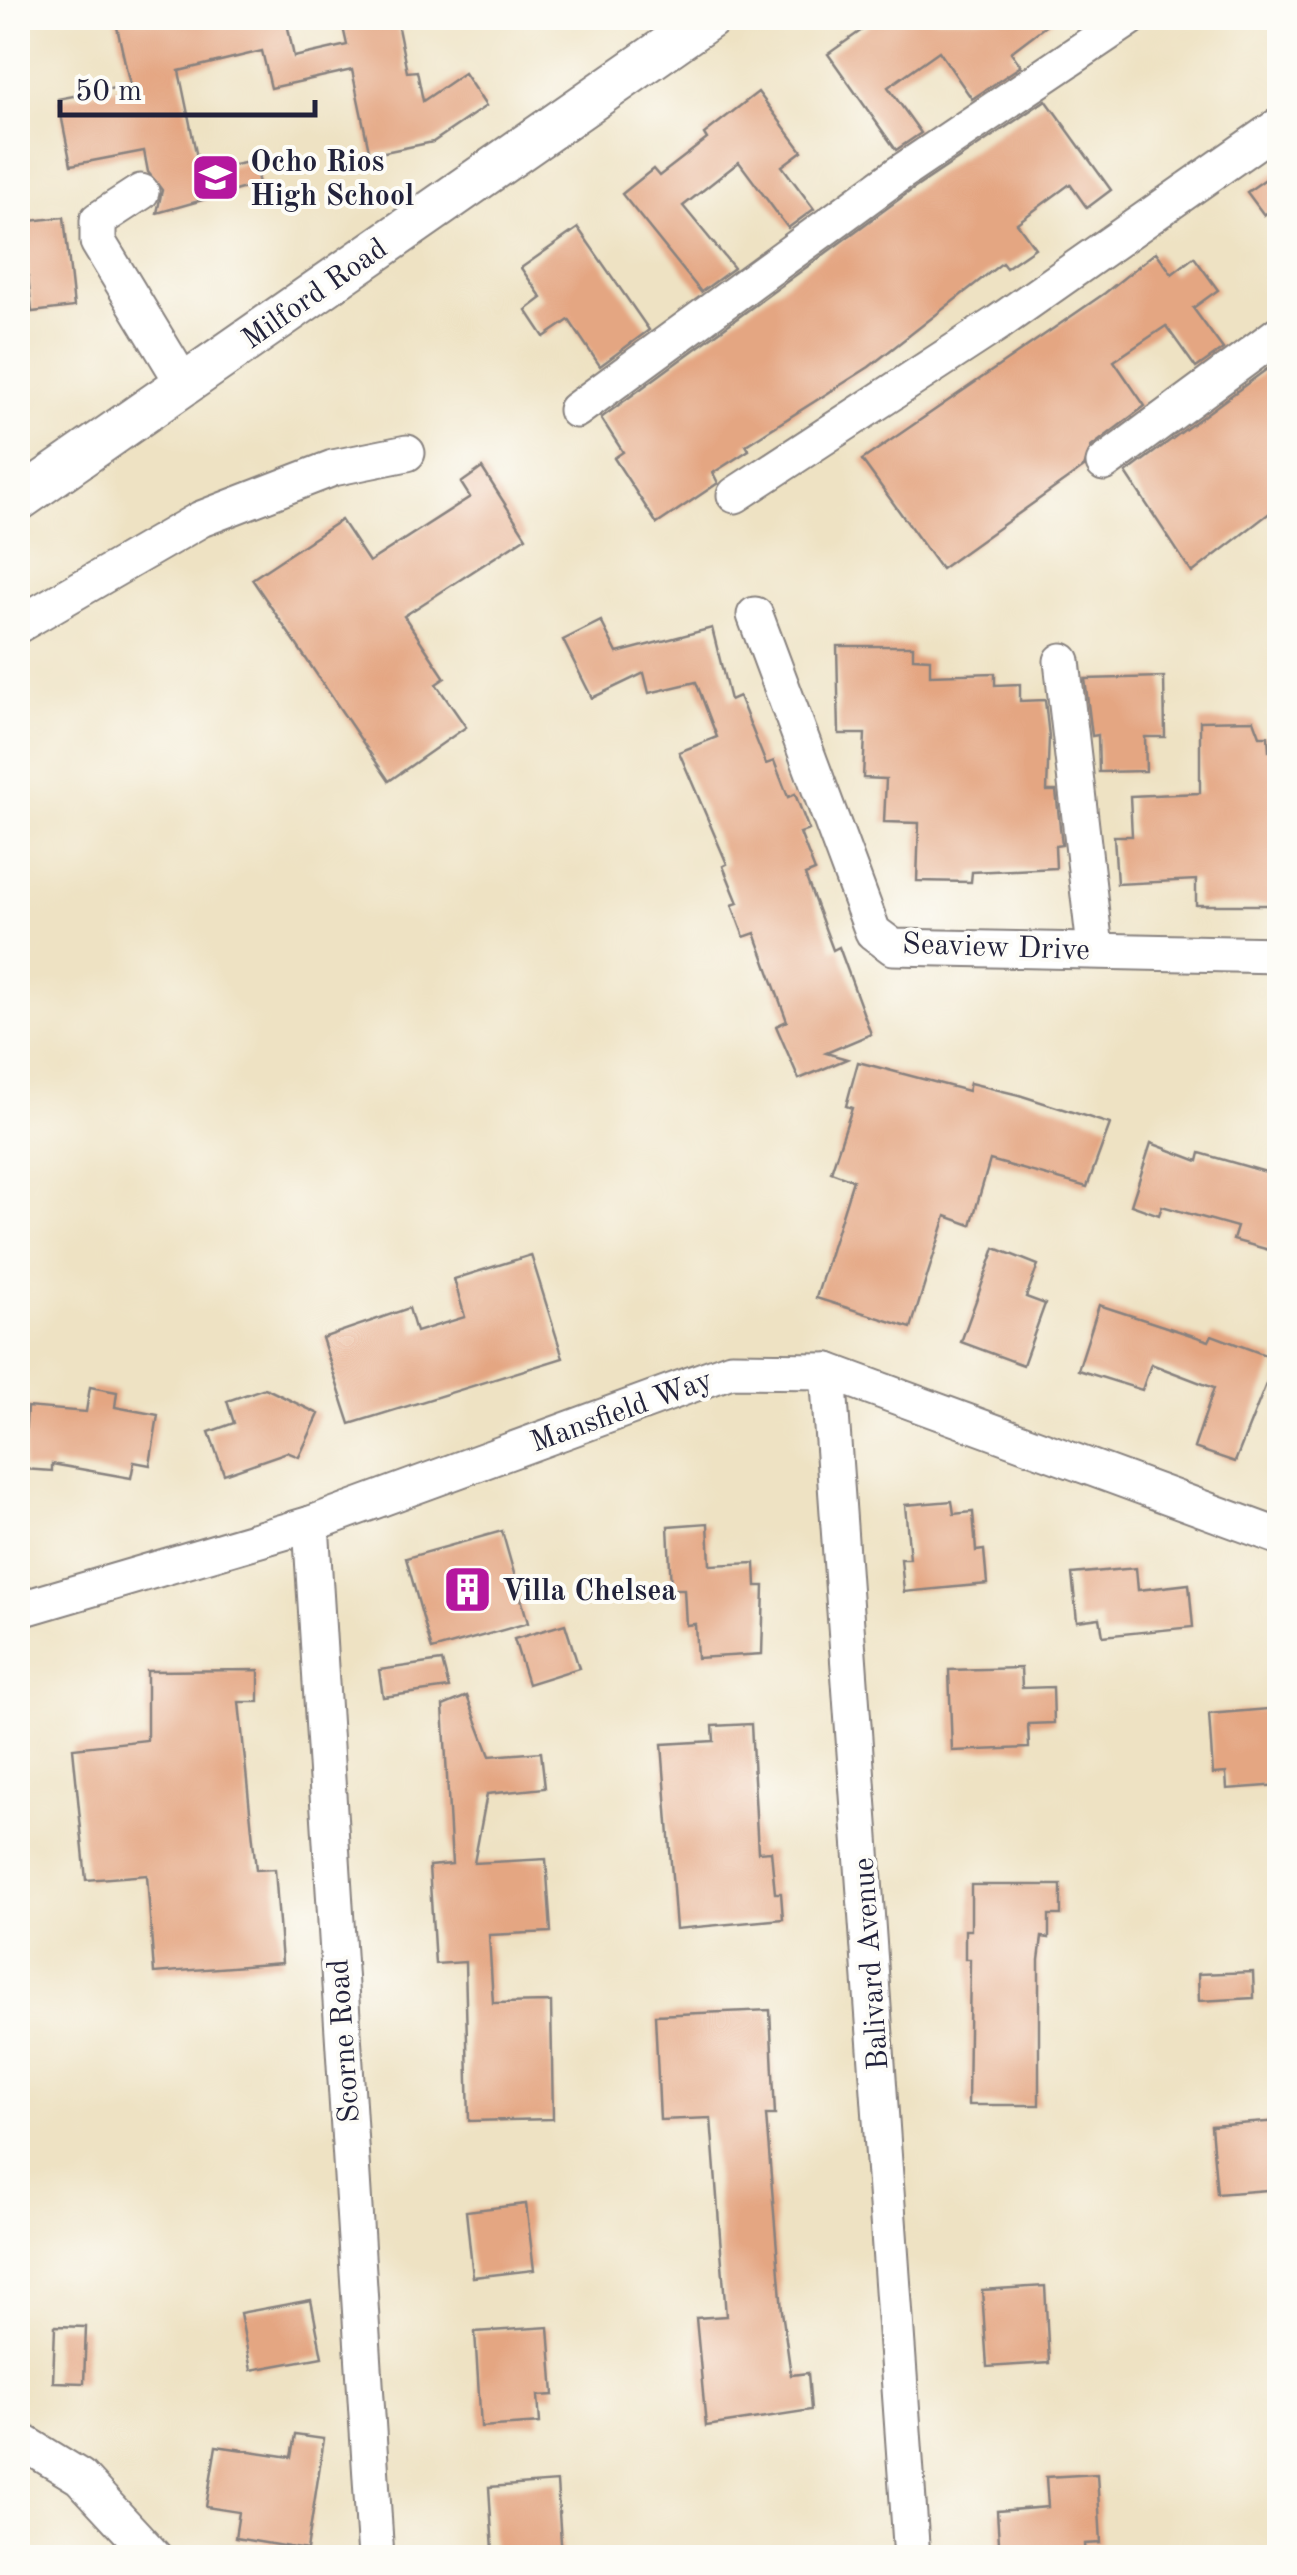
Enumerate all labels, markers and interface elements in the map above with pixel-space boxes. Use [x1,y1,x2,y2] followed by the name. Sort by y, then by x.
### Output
[60,55,315,117] scale bar
[75,77,142,107] text: 50 m
[250,148,414,212] place label: Ocho Rios High School
[189,152,241,204] school or university icon: Ocho Rios High School
[237,234,393,355] street label: Milford Road
[902,930,1090,966] street label: Seaview Drive
[527,1365,717,1459] street label: Mansfield Way
[441,1564,493,1616] building icon: Villa Chelsea
[502,1577,677,1607] place label: Villa Chelsea
[850,1857,894,2071] street label: Balivard Avenue
[324,1958,366,2124] street label: Scorne Road

